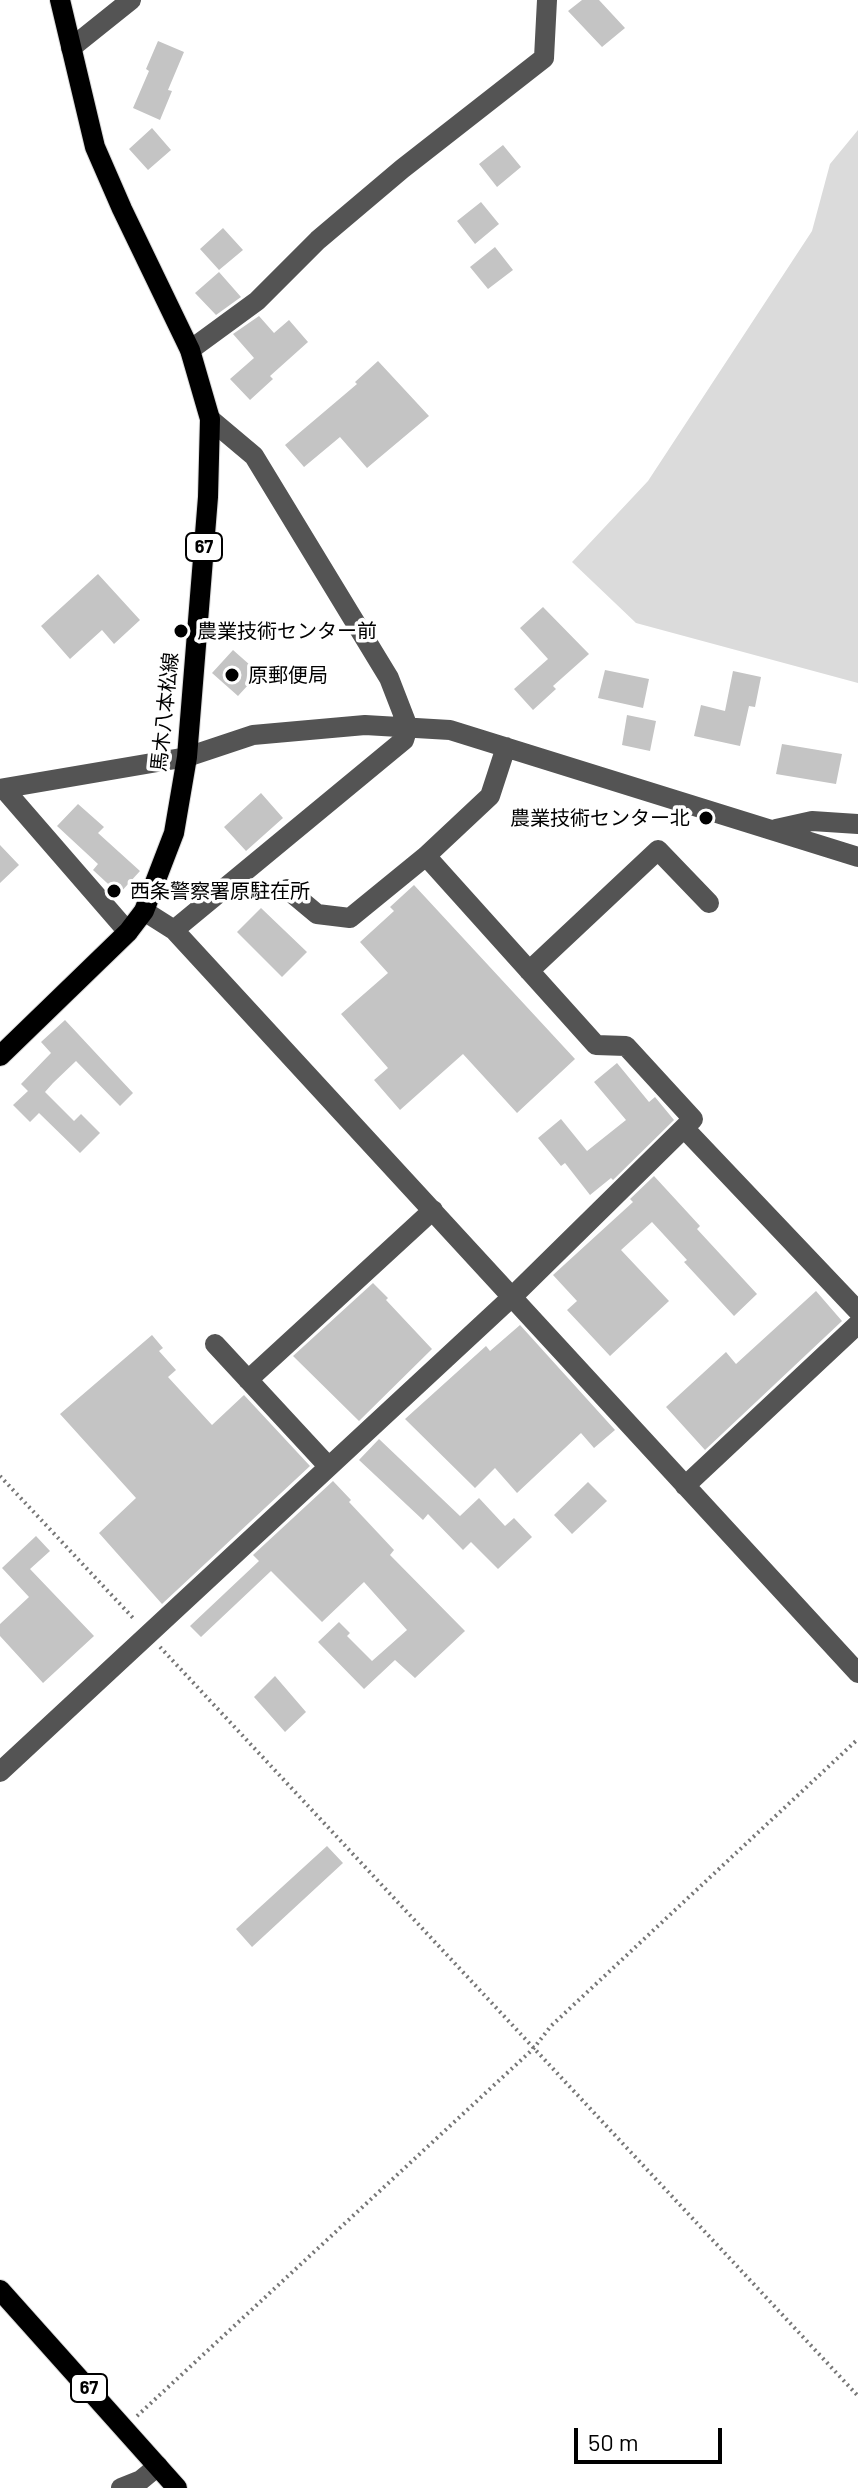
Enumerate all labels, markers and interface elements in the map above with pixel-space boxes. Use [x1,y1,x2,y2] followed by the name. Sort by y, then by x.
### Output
[186,533,222,561] road number: 67
[197,619,377,643] place label: 農業技術センター前
[172,622,190,640] marker: 農業技術センター前
[147,651,183,773] street label: 馬木八本松線
[248,663,328,687] place label: 原郵便局
[223,666,241,684] marker: 原郵便局
[510,806,690,830] place label: 農業技術センター北
[697,809,715,827] marker: 農業技術センター北
[130,879,310,903] place label: 西条警察署原駐在所
[105,882,123,900] marker: 西条警察署原駐在所
[71,2374,107,2402] road number: 67
[578,2412,726,2462] scale bar
[588,2427,639,2456] text: 50 m

